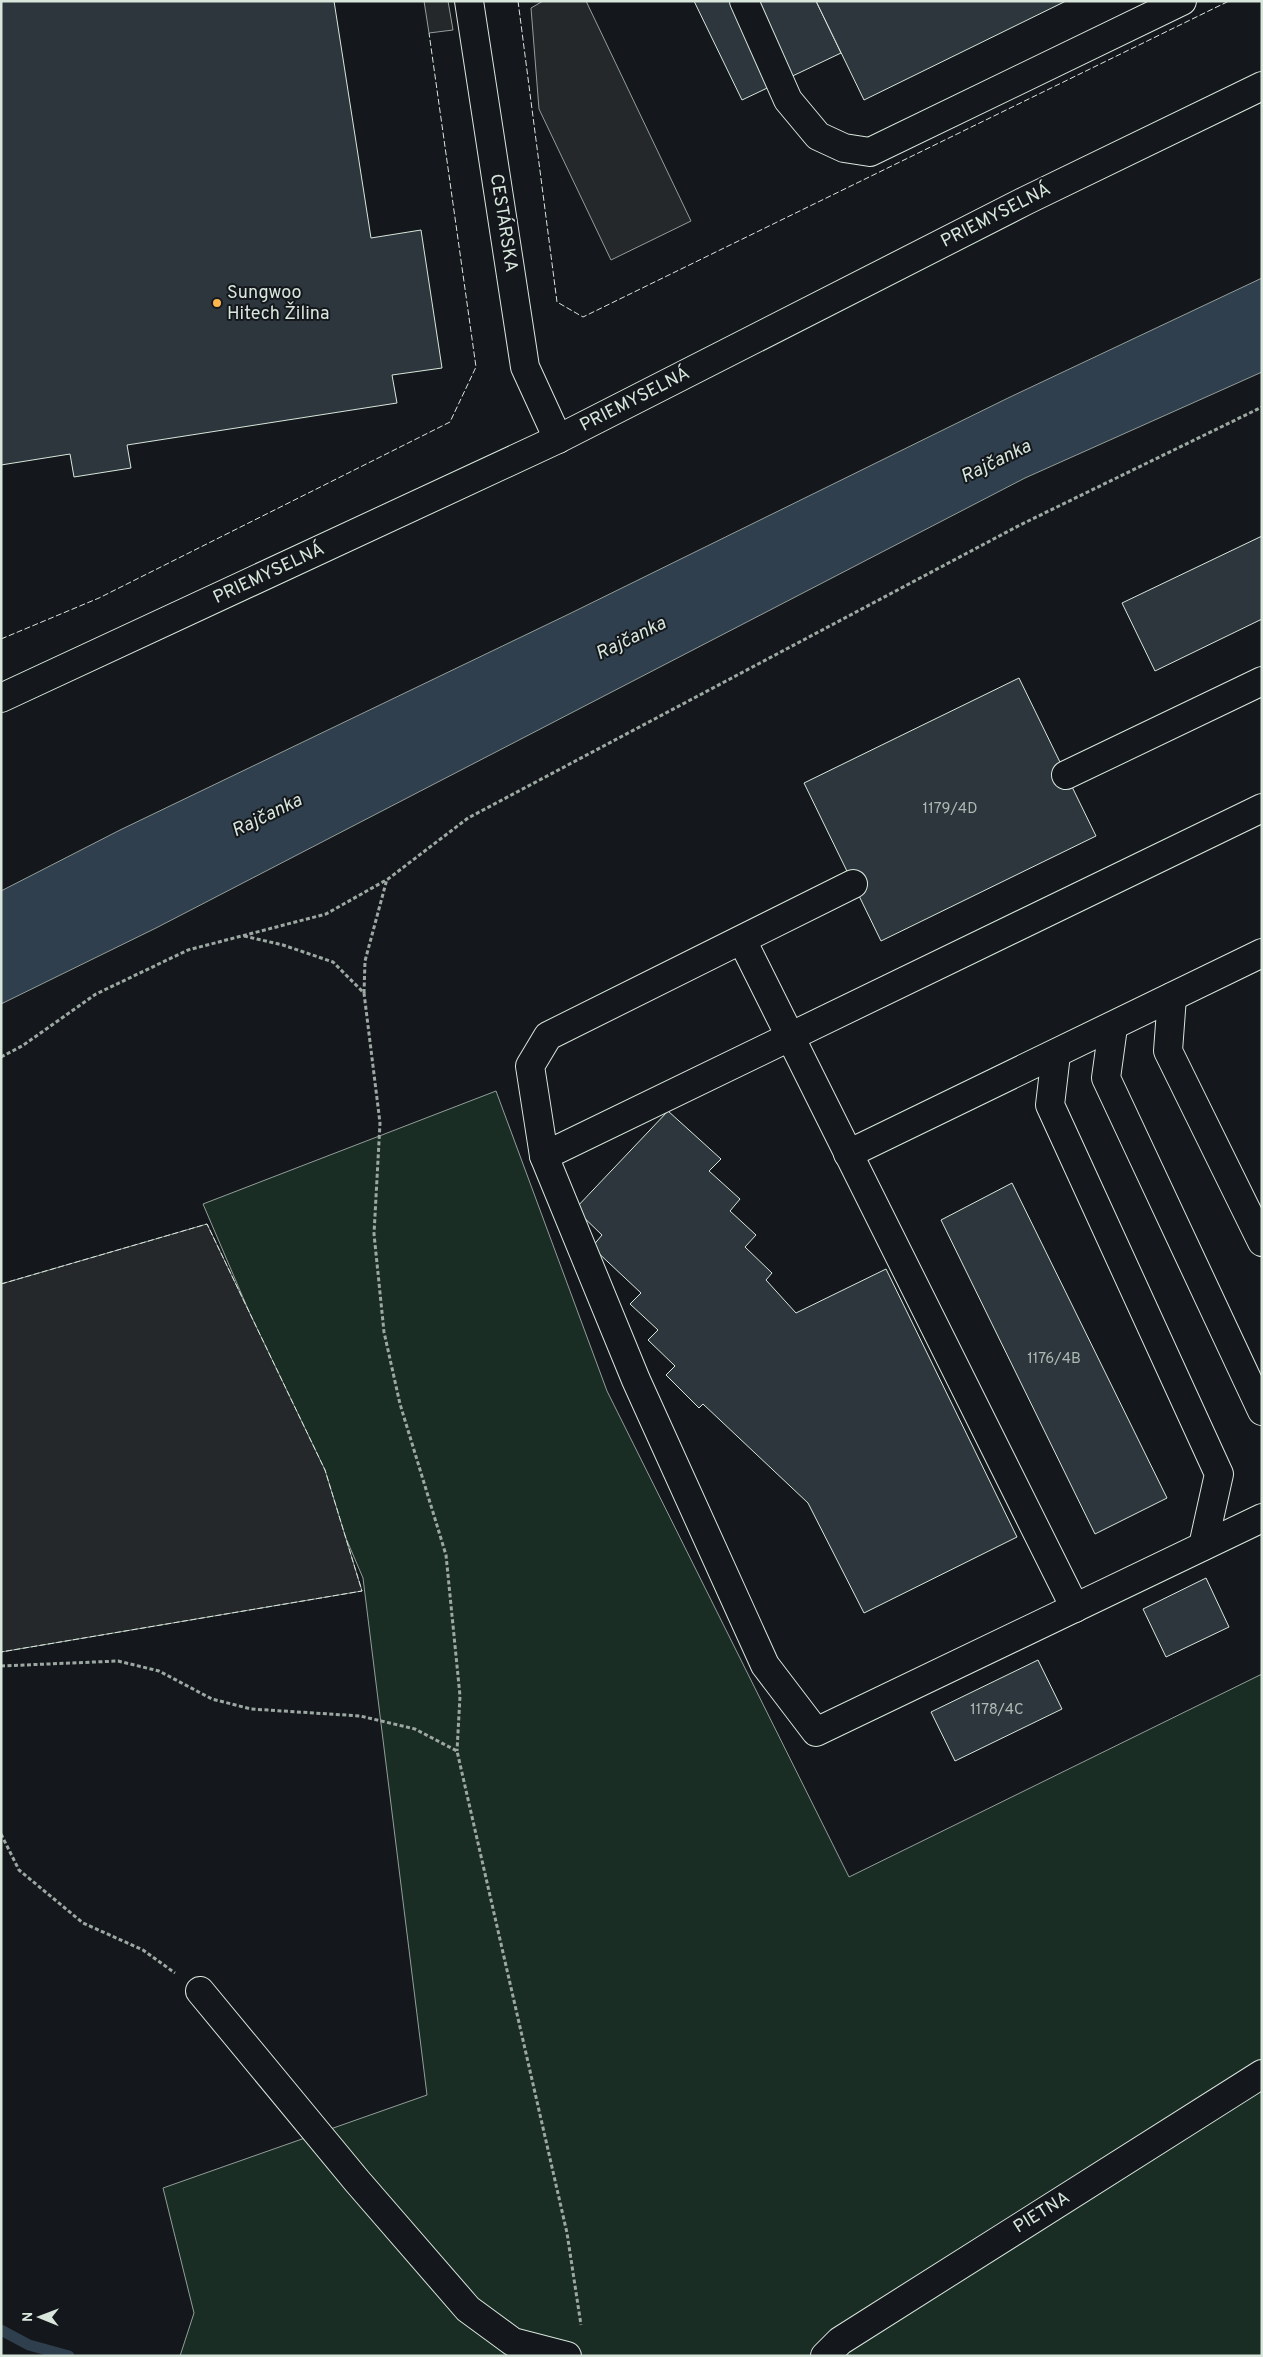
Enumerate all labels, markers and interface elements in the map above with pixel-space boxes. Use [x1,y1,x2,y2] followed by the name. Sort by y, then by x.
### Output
[484,172,524,274] street label: CESTÁRSKA
[936,177,1055,254] street label: PRIEMYSELNÁ
[227,282,329,326] place label: Sungwoo Hitech Žilina
[211,297,223,309] marker: Sungwoo Hitech Žilina
[575,361,694,438] street label: PRIEMYSELNÁ
[957,435,1035,489] water label: Rajčanka
[209,536,328,610] street label: PRIEMYSELNÁ
[592,612,670,666] water label: Rajčanka
[228,789,306,843] water label: Rajčanka
[923,800,977,819] house number: 1179/4D
[1027,1350,1081,1369] house number: 1176/4B
[970,1701,1024,1720] house number: 1178/4C
[1010,2187,1074,2239] street label: PIETNA
[15,2292,65,2342] north arrow
[20,2312,37,2322] text: N

